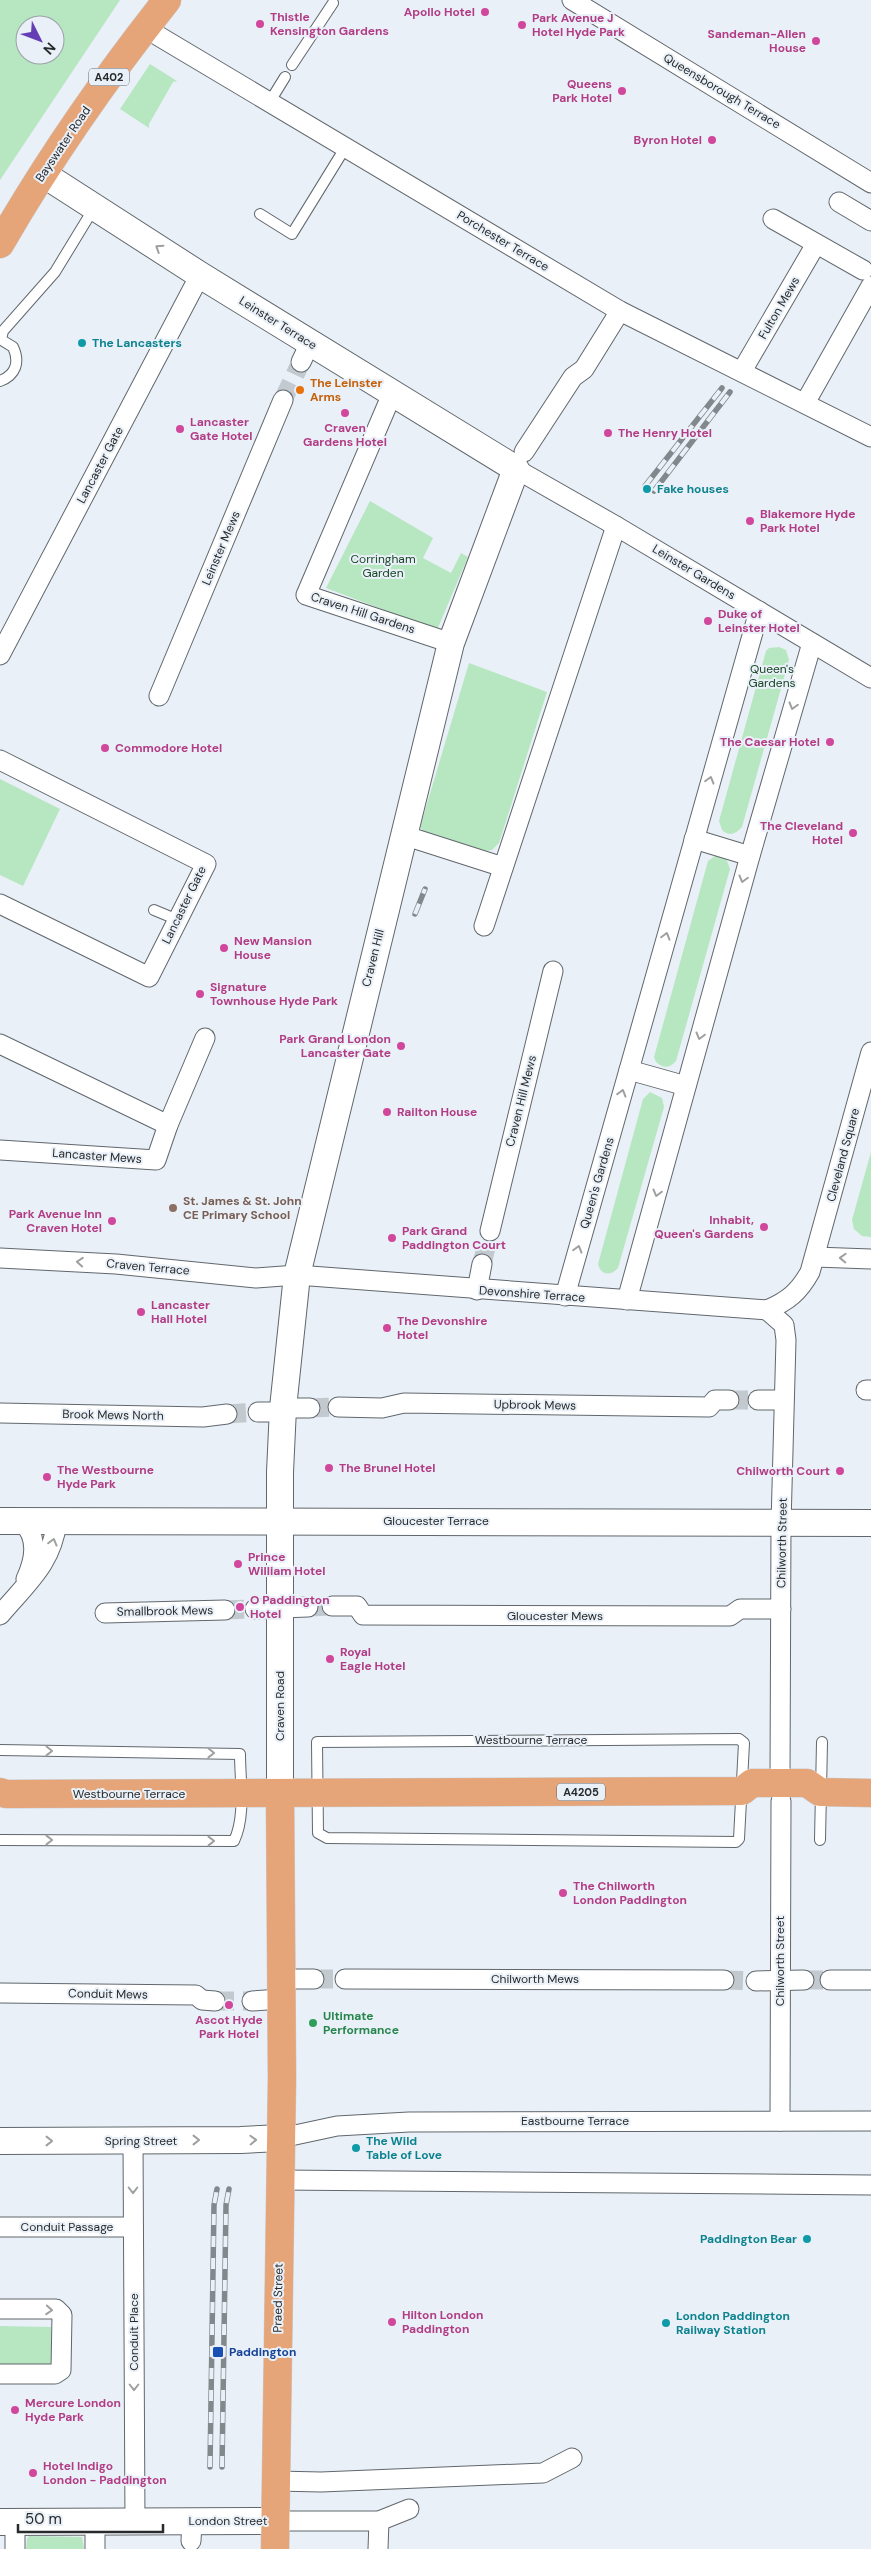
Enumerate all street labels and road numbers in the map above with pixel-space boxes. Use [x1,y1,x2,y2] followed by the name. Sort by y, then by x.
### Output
[660,50,784,132] street label: Queensborough Terrace
[89,68,129,86] road number: A402
[32,103,94,185] street label: Bayswater Road
[454,207,552,275] street label: Porchester Terrace
[755,274,803,342] street label: Fulton Mews
[236,293,320,353] street label: Leinster Terrace
[73,424,127,506] street label: Lancaster Gate
[198,508,244,588] street label: Leinster Mews
[649,541,739,603] street label: Leinster Gardens
[309,589,417,637] street label: Craven Hill Gardens
[158,863,210,947] street label: Lancaster Gate
[358,928,388,988] street label: Craven Hill
[502,1054,540,1148] street label: Craven Hill Mews
[823,1106,863,1204] street label: Cleveland Square
[576,1135,618,1231] street label: Queen's Gardens
[52,1145,142,1167] street label: Lancaster Mews
[106,1255,191,1279] street label: Craven Terrace
[478,1282,586,1306] street label: Devonshire Terrace
[494,1396,576,1414] street label: Upbrook Mews
[62,1406,164,1424] street label: Brook Mews North
[773,1497,791,1588] street label: Chilworth Street
[383,1513,489,1529] street label: Gloucester Terrace
[117,1602,213,1620] street label: Smallbrook Mews
[507,1608,603,1624] street label: Gloucester Mews
[272,1671,288,1741] street label: Craven Road
[475,1732,588,1748] street label: Westbourne Terrace
[557,1784,605,1800] road number: A4205
[73,1786,186,1802] street label: Westbourne Terrace
[772,1916,788,2006] street label: Chilworth Street
[491,1971,579,1987] street label: Chilworth Mews
[68,1985,148,2003] street label: Conduit Mews
[521,2113,629,2129] street label: Eastbourne Terrace
[105,2133,178,2149] street label: Spring Street
[21,2219,114,2235] street label: Conduit Passage
[269,2263,287,2333] street label: Praed Street
[126,2293,142,2371] street label: Conduit Place
[189,2513,268,2529] street label: London Street

